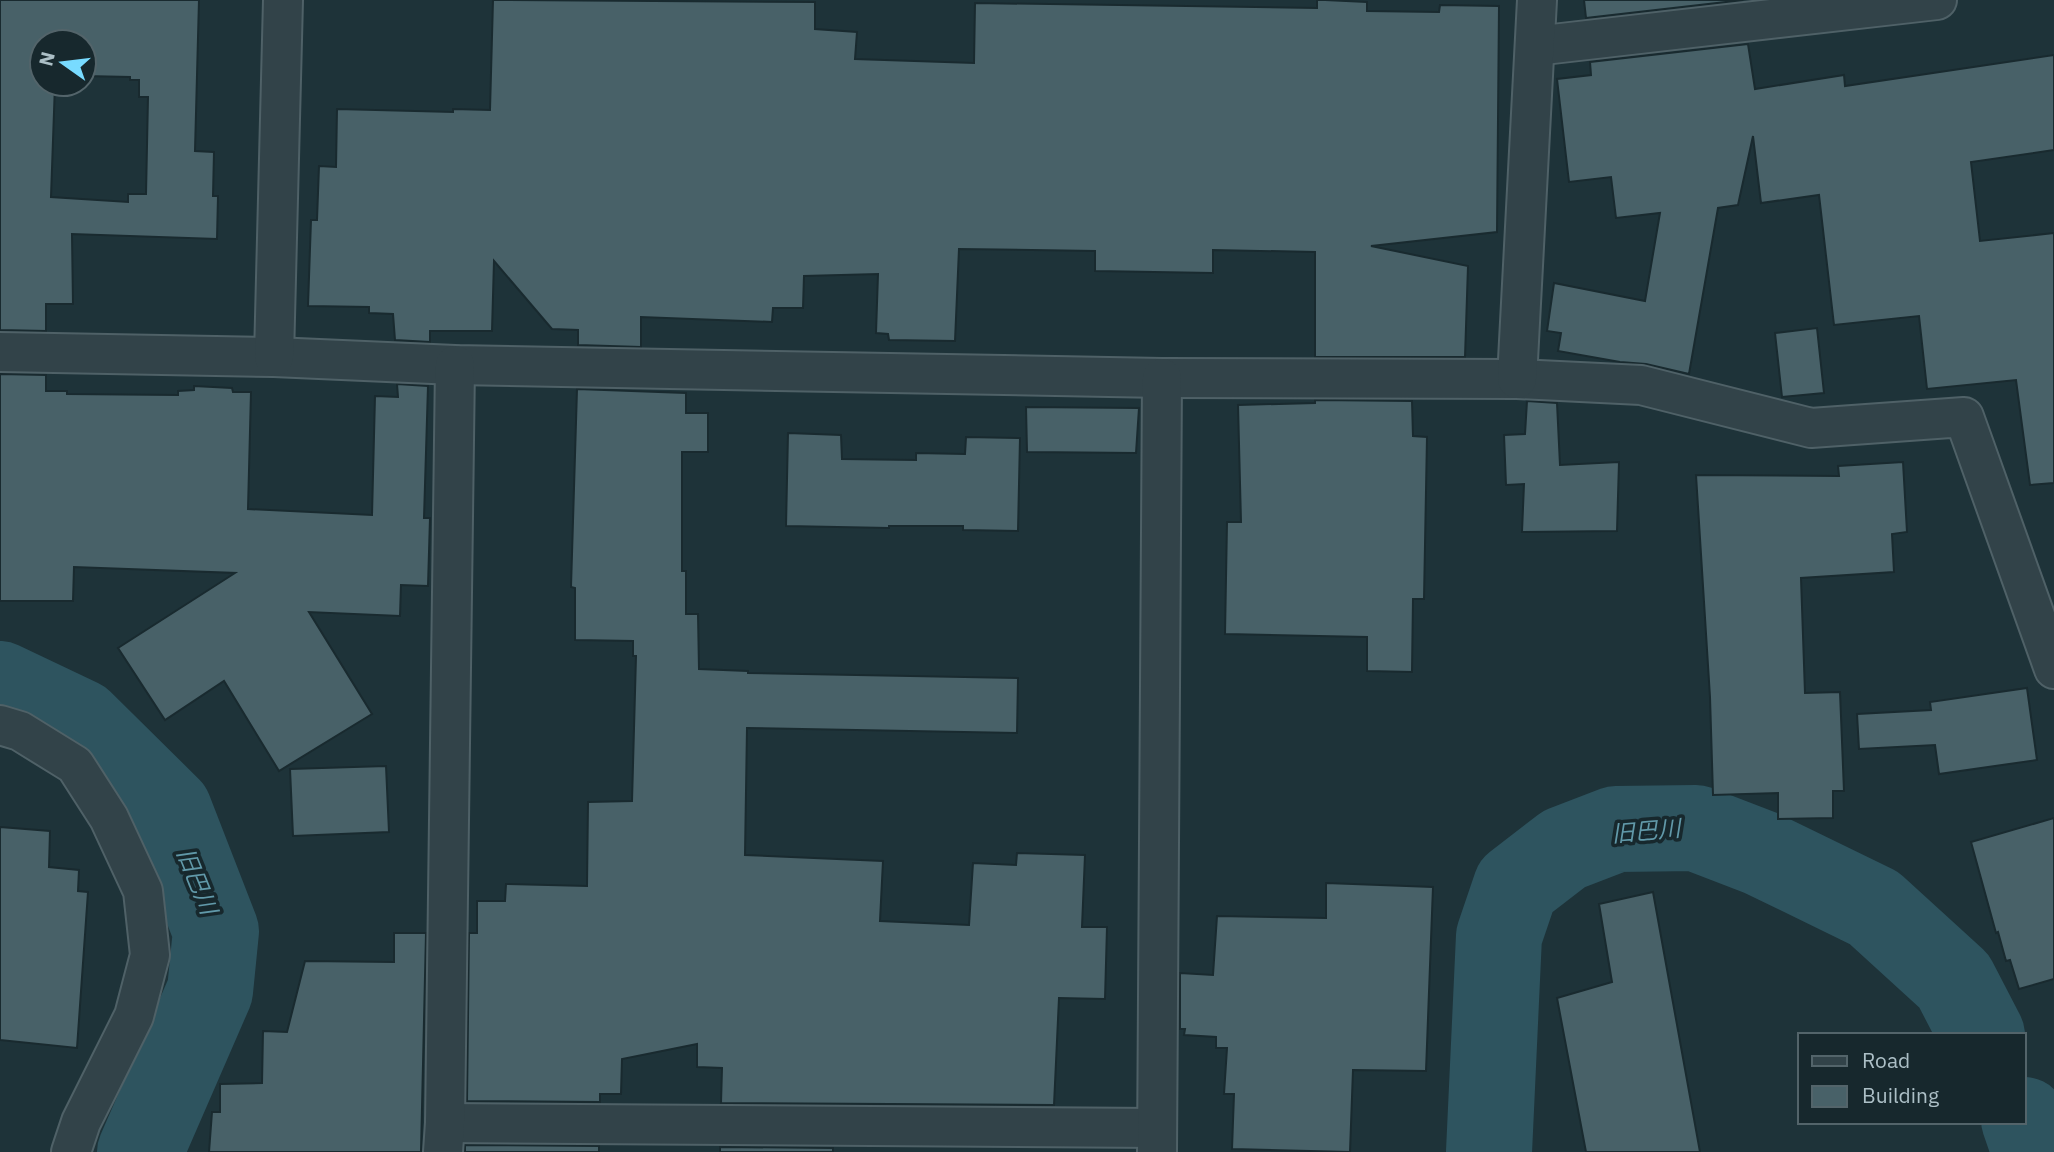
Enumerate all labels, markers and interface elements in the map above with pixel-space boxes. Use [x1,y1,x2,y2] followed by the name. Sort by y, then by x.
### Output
[28,28,98,98] north arrow
[33,49,60,68] text: N
[1610,812,1685,848] water label: 旧巴川
[171,843,226,921] water label: 旧巴川
[1798,1033,2026,1124] legend
[1862,1046,1910,1074] text: Road
[1862,1081,1939,1109] text: Building

